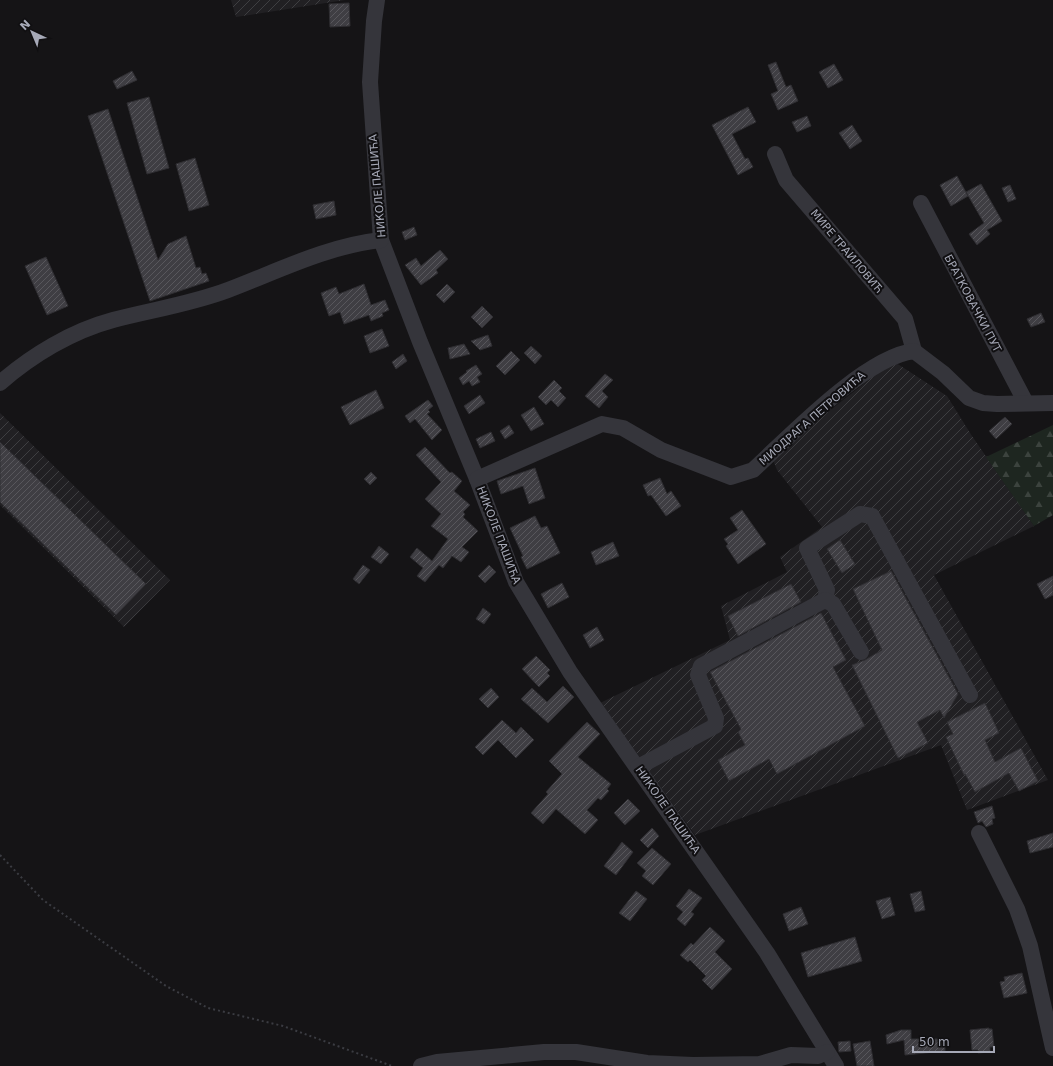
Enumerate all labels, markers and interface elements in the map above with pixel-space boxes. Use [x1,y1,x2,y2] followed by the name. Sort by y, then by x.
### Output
[12,12,52,52] north arrow
[18,17,33,33] text: N
[366,133,388,238] street label: НИКОЛЕ ПАШИЋА
[808,207,885,296] street label: МИРЕ ТРАИЛОВИЋ
[941,252,1004,355] street label: БРАТКОВАЧКИ ПУТ
[757,369,868,468] street label: МИОДРАГА ПЕТРОВИЋА
[474,484,523,586] street label: НИКОЛЕ ПАШИЋА
[633,764,703,857] street label: НИКОЛЕ ПАШИЋА
[913,1028,994,1054] scale bar
[919,1035,950,1049] text: 50 m

